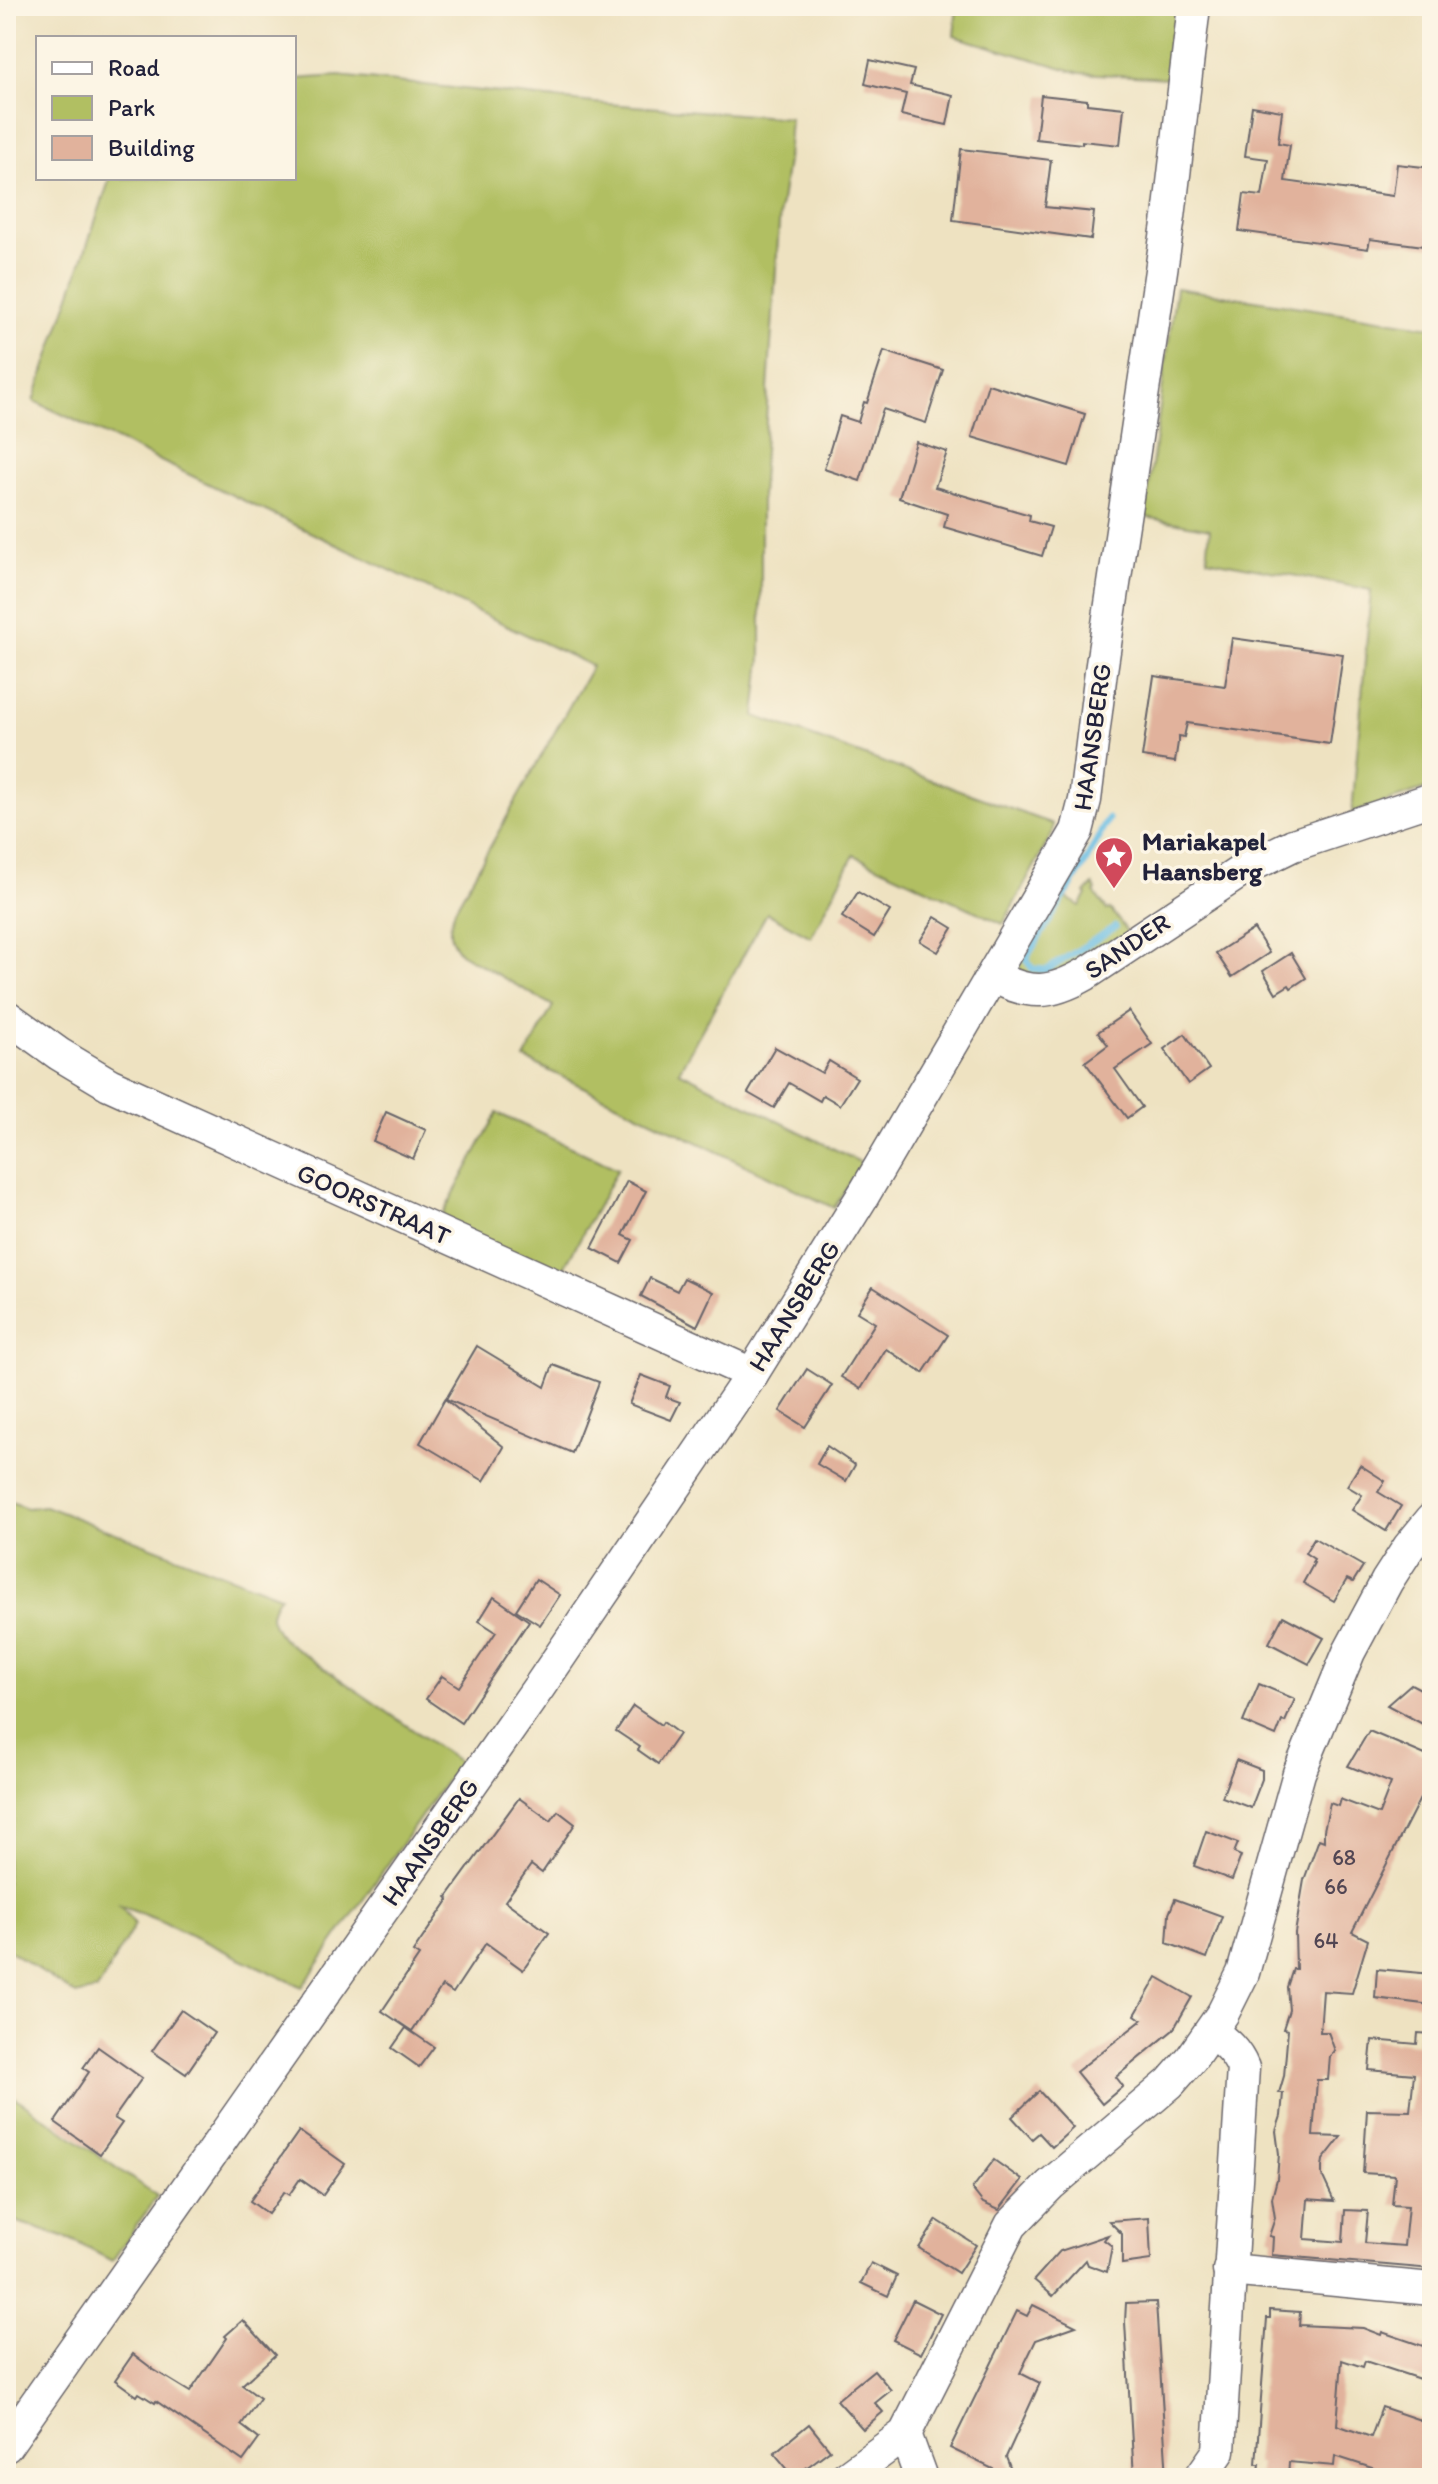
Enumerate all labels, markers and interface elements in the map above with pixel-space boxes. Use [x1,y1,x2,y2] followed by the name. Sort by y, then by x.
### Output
[36,36,296,180] legend
[108,53,160,82] text: Road
[108,93,155,122] text: Park
[108,133,195,162] text: Building
[1066,661,1118,813] street label: HAANSBERG
[1142,825,1267,887] place label: Mariakapel Haansberg
[1093,835,1135,890] place icon: Mariakapel Haansberg
[1078,906,1176,986] street label: SANDER
[292,1156,456,1252] street label: GOORSTRAAT
[741,1234,847,1378] street label: HAANSBERG
[374,1772,486,1912] street label: HAANSBERG
[1332,1844,1356,1871] house number: 68
[1324,1873,1348,1900] house number: 66
[1314,1927,1338,1954] house number: 64

